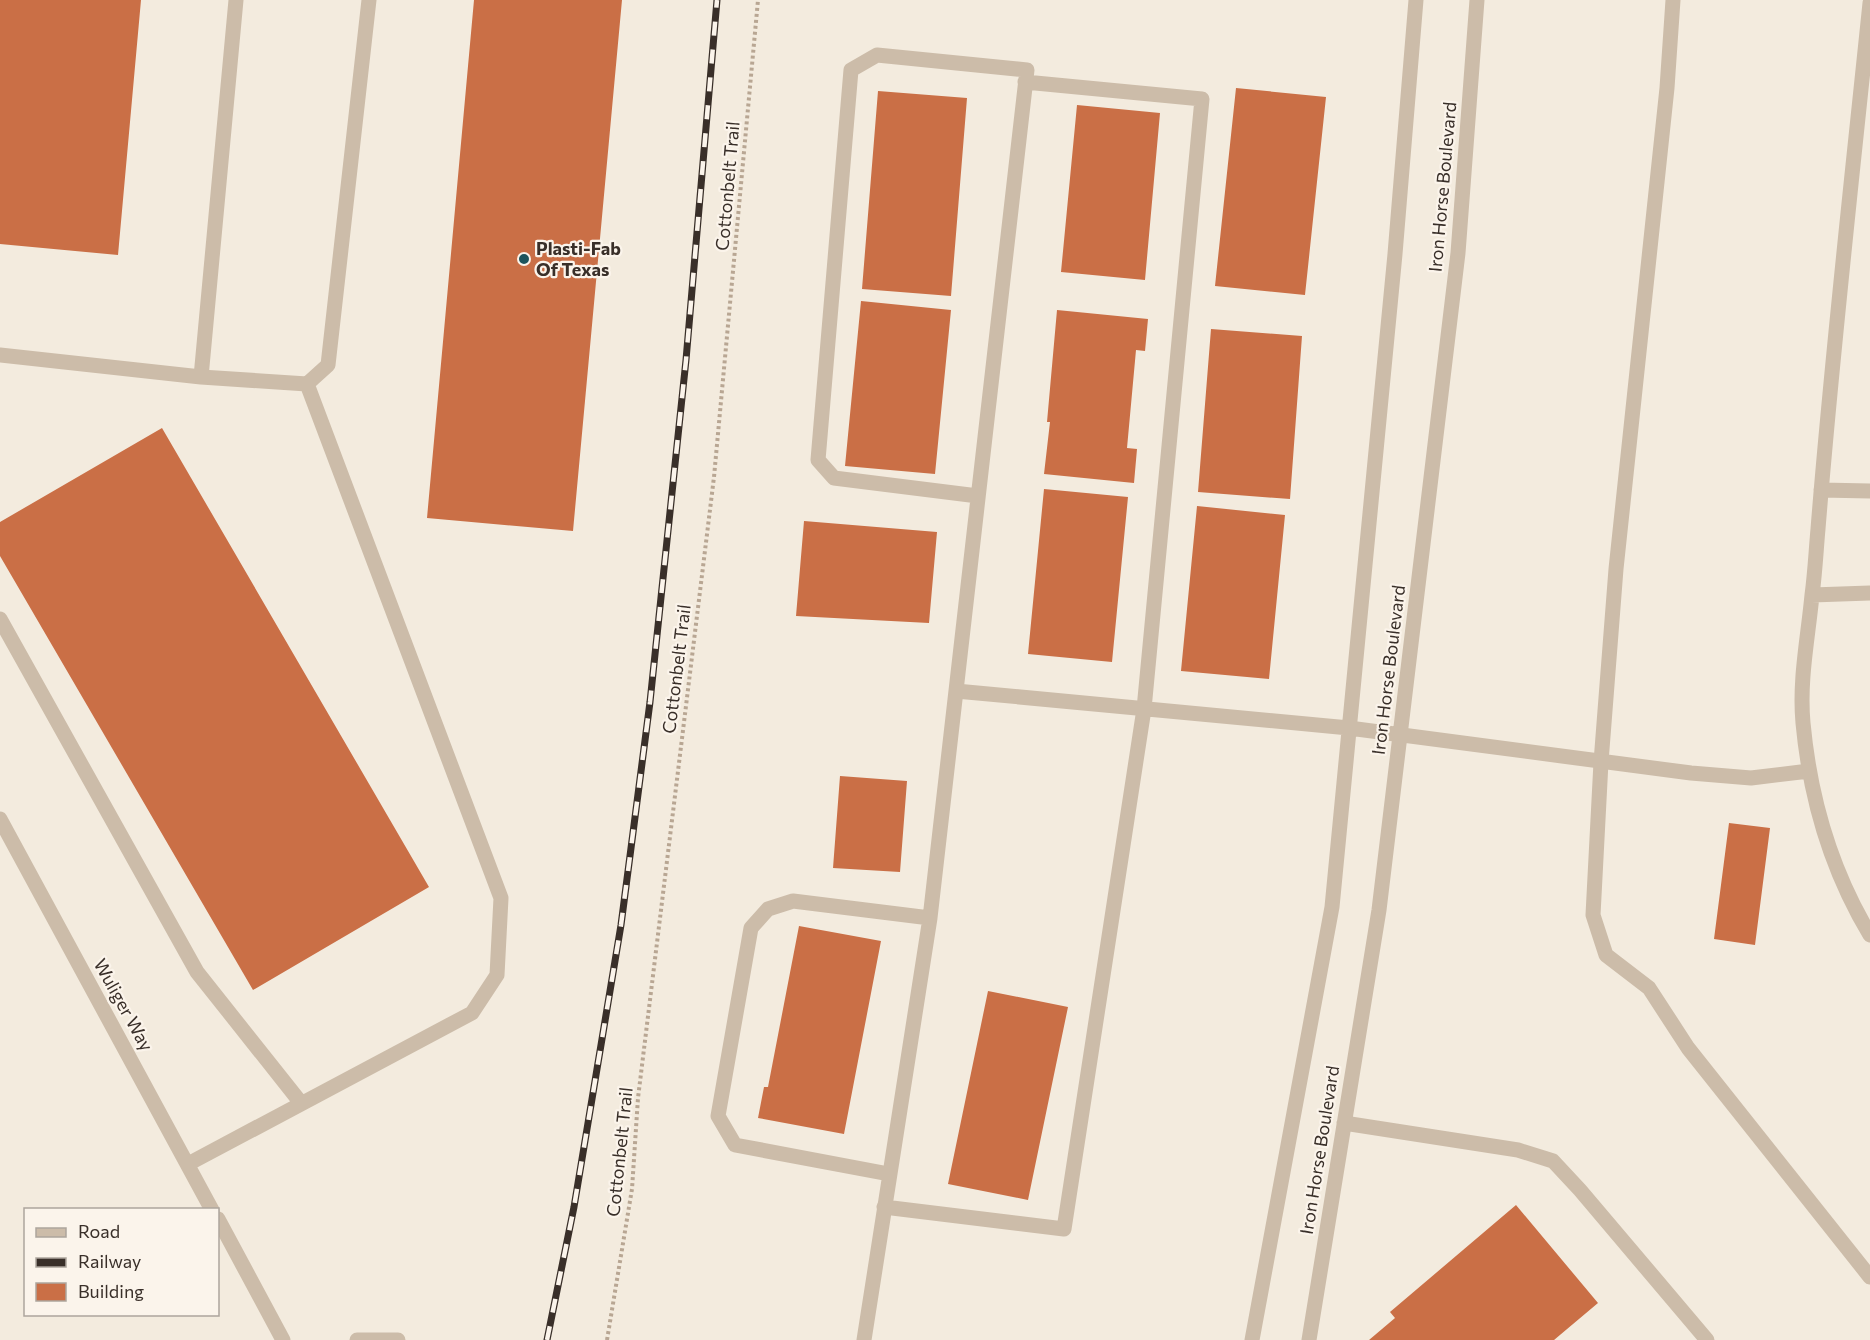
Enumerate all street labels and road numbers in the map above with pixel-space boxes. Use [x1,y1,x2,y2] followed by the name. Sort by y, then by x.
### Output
[1424,101,1460,273] street label: Iron Horse Boulevard
[710,120,744,252] street label: Cottonbelt Trail
[1367,584,1409,756] street label: Iron Horse Boulevard
[657,603,695,735] street label: Cottonbelt Trail
[89,954,158,1055] street label: Wuliger Way
[1295,1064,1343,1236] street label: Iron Horse Boulevard
[601,1086,637,1218] street label: Cottonbelt Trail

